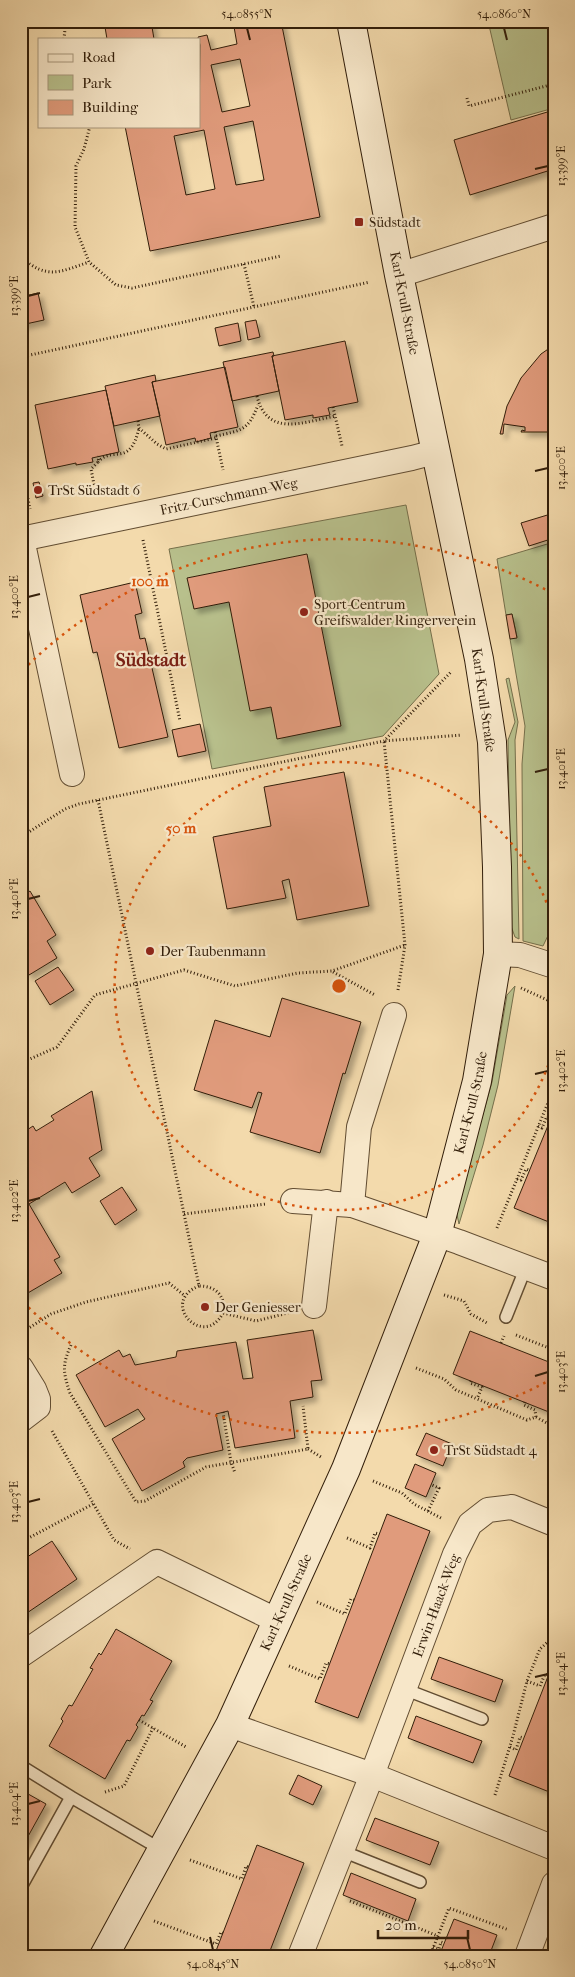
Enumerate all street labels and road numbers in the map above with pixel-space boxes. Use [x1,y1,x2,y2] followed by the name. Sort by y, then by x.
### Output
[386,250,423,356] street label: Karl-Krull-Straße
[158,474,300,519] street label: Fritz-Curschmann-Weg
[468,647,499,753] street label: Karl-Krull-Straße
[450,1050,491,1156] street label: Karl-Krull-Straße
[257,1551,316,1654] street label: Karl-Krull-Straße
[409,1551,464,1660] street label: Erwin-Haack-Weg

